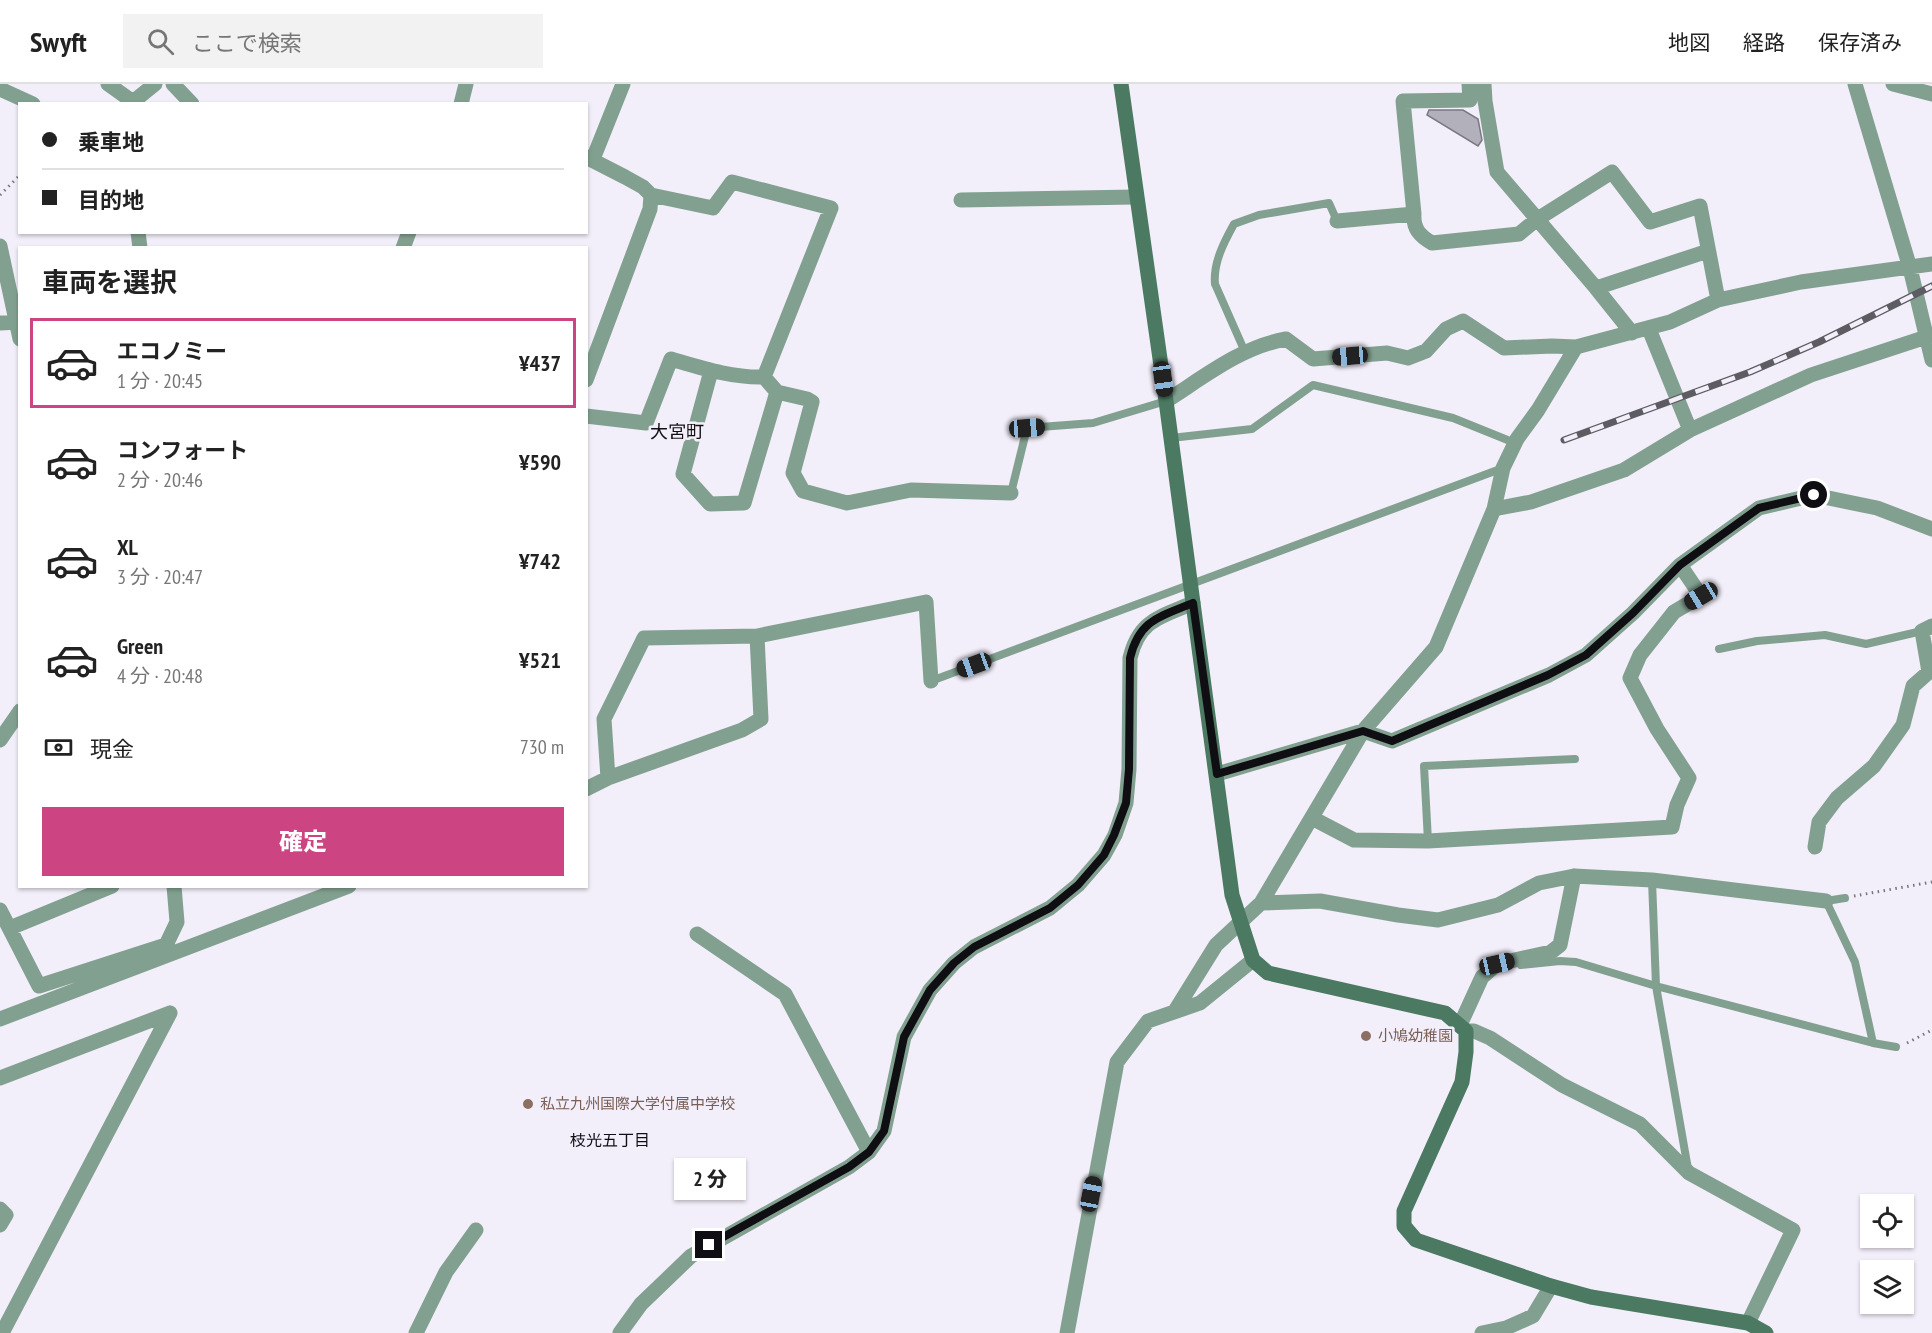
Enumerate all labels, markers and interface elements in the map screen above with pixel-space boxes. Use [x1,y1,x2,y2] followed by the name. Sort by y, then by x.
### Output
[123,14,543,68] search box
[30,23,87,60] text: Swyft
[144,25,177,58] icon: search
[192,29,302,57] text: ここで検索
[1668,29,1710,56] text: 地図
[1743,29,1785,56] text: 経路
[1818,29,1902,56] text: 保存済み
[78,128,144,156] text: 乗車地
[78,186,144,214] text: 目的地
[42,265,177,299] text: 車両を選択
[45,336,99,390] icon: car
[117,337,227,365] text: エコノミー
[1331,345,1369,367] car
[519,349,561,377] text: ¥437
[1152,360,1174,398] car
[117,368,203,394] text: 1 分 · 20:45
[1008,418,1046,438] car
[650,420,704,443] district label: 大宮町
[45,435,99,489] icon: car
[117,436,248,464] text: コンフォート
[519,448,561,476] text: ¥590
[117,467,203,493] text: 2 分 · 20:46
[1800,481,1827,508] route start
[117,533,138,561] text: XL
[45,534,99,588] icon: car
[519,547,561,575] text: ¥742
[117,564,203,590] text: 3 分 · 20:47
[1681,579,1721,613] car
[117,632,163,660] text: Green
[45,633,99,687] icon: car
[519,646,561,674] text: ¥521
[954,650,994,680] car
[117,663,203,689] text: 4 分 · 20:48
[42,731,75,764] icon: cash
[520,734,564,760] text: 730 m
[90,735,134,763] text: 現金
[42,807,564,876] button: 確定
[1477,951,1517,977] car
[1378,1026,1453,1045] place label: 小鳩幼稚園
[1359,1029,1373,1043] marker: 小鳩幼稚園
[540,1094,735,1113] place label: 私立九州国際大学付属中学校
[521,1097,535,1111] marker: 私立九州国際大学付属中学校
[570,1130,650,1150] district label: 枝光五丁目
[673,1158,745,1200] callout: 2 分
[693,1166,727,1192] text: 2 分
[1079,1175,1103,1213] car
[1860,1194,1914,1314] map controls
[1860,1194,1914,1248] button: locate
[695,1231,722,1258] route end
[1860,1260,1914,1314] button: layers

